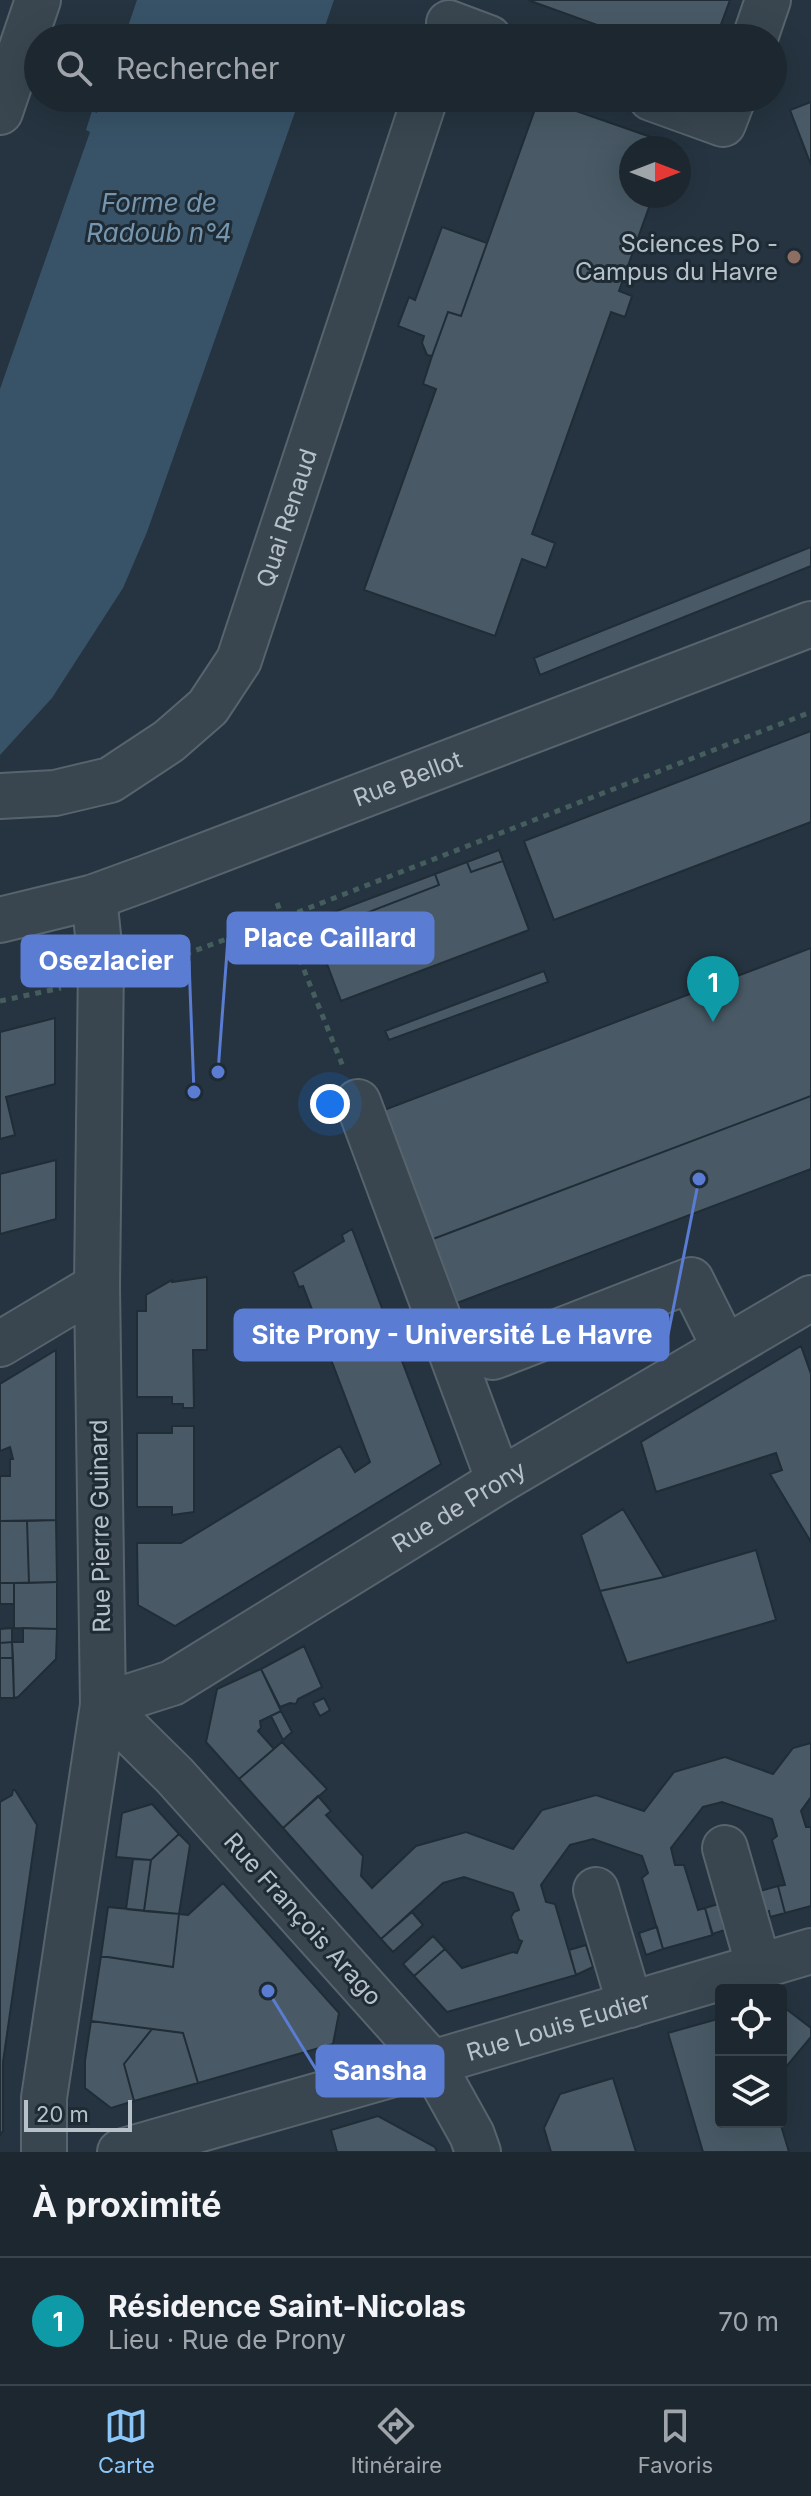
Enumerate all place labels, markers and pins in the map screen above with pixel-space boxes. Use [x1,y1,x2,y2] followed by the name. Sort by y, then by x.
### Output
[575,229,778,286] place label: Sciences Po - Campus du Havre
[785,248,803,266] marker: Sciences Po - Campus du Havre
[228,913,433,963] callout: Place Caillard
[22,936,189,986] callout: Osezlacier
[687,956,739,1022] pin: 1
[235,1310,668,1360] callout: Site Prony - Université Le Havre
[317,2046,443,2096] callout: Sansha

